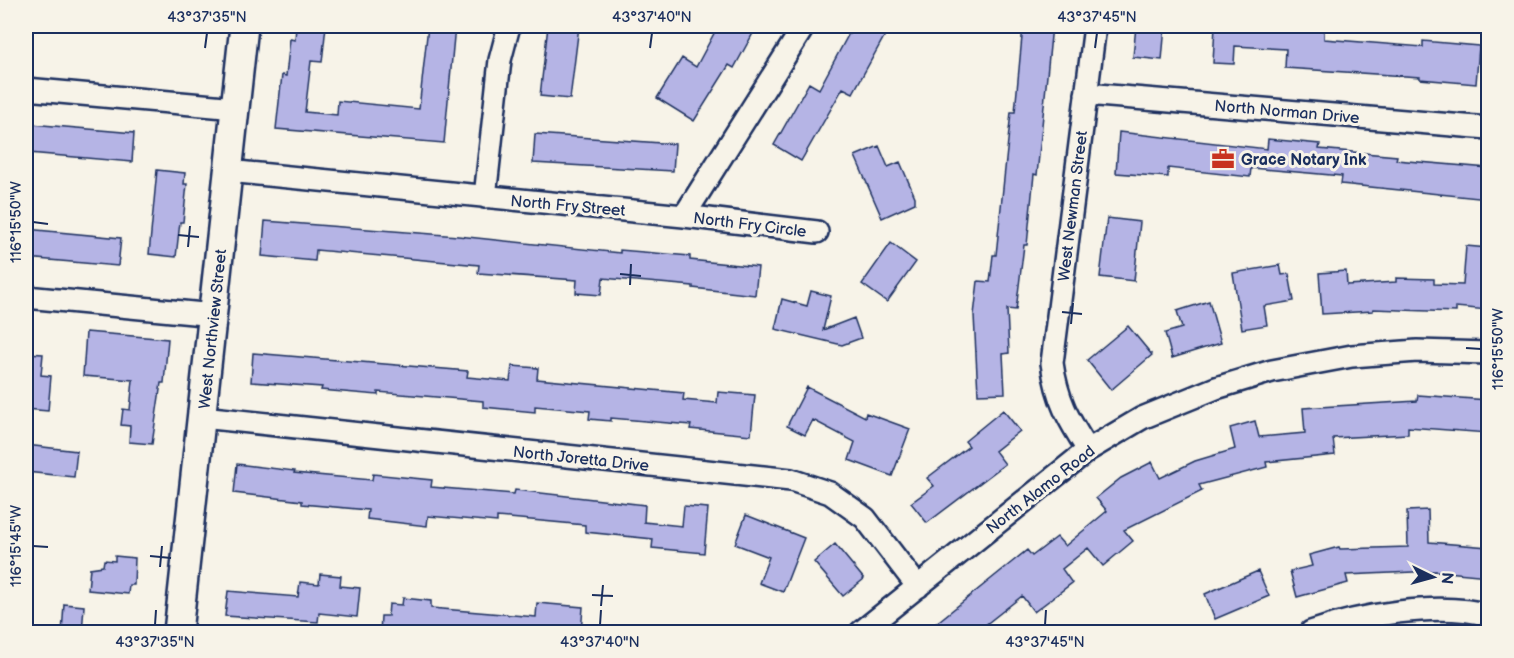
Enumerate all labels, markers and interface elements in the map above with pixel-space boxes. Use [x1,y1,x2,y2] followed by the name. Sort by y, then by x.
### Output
[167,8,247,27] text: 43°37'35"N
[612,8,692,27] text: 43°37'40"N
[1057,8,1137,27] text: 43°37'45"N
[1214,97,1361,128] street label: North Norman Drive
[1055,130,1092,283] street label: West Newman Street
[1210,146,1236,172] office icon: Grace Notary Ink
[1241,151,1367,170] place label: Grace Notary Ink
[7,181,26,263] text: 116°15'50"W
[510,192,626,221] street label: North Fry Street
[692,209,808,242] street label: North Fry Circle
[196,248,231,410] street label: West Northview Street
[1489,308,1508,390] text: 116°15'50"W
[983,442,1099,539] street label: North Alamo Road
[512,443,650,476] street label: North Joretta Drive
[7,505,26,587] text: 116°15'45"W
[1403,547,1463,607] north arrow
[1436,571,1456,585] text: N
[115,633,195,652] text: 43°37'35"N
[560,633,640,652] text: 43°37'40"N
[1005,633,1085,652] text: 43°37'45"N

